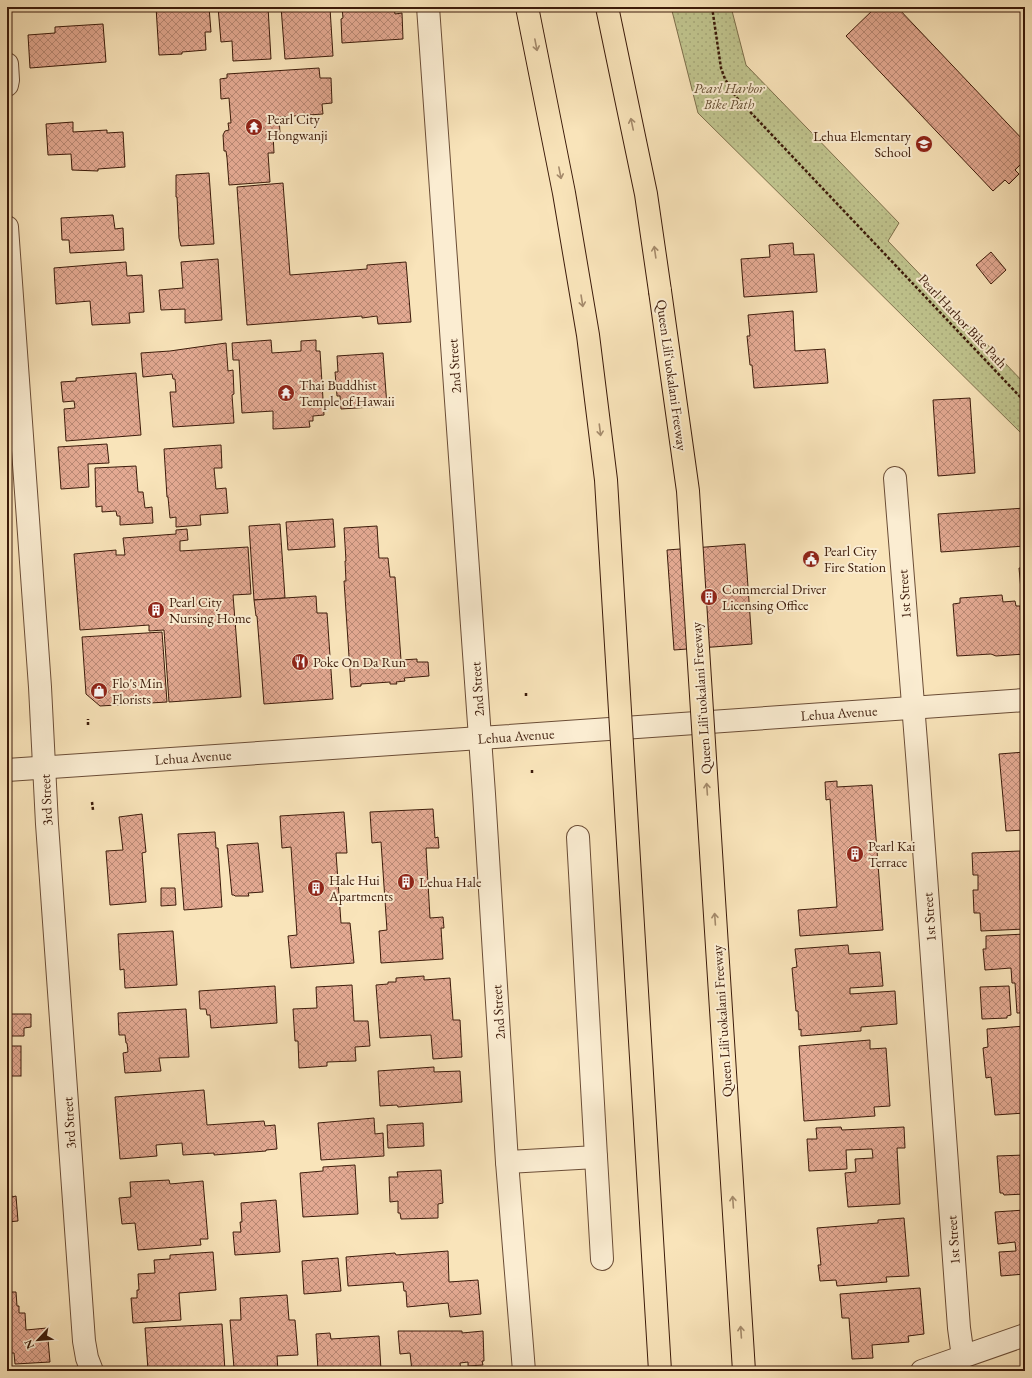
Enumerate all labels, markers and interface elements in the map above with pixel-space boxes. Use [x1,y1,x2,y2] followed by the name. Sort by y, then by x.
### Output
[532,38,540,51] one-way arrow
[694,79,765,113] park label: Pearl Harbor Bike Path
[267,110,328,144] place label: Pearl City Hongwanji
[244,117,264,137] temple icon: Pearl City Hongwanji
[627,118,635,131] one-way arrow
[813,127,912,161] place label: Lehua Elementary School
[914,134,934,154] school or university icon: Lehua Elementary School
[556,166,564,179] one-way arrow
[651,246,659,259] one-way arrow
[915,270,1011,372] street label: Pearl Harbor Bike Path
[578,294,586,307] one-way arrow
[652,298,692,453] street label: Queen Liliʻuokalani Freeway
[443,337,465,394] street label: 2nd Street
[299,376,395,410] place label: Thai Buddhist Temple of Hawaii
[276,383,296,403] temple icon: Thai Buddhist Temple of Hawaii
[596,423,604,436] one-way arrow
[824,542,887,576] place label: Pearl City Fire Station
[801,549,821,569] public building icon: Pearl City Fire Station
[893,568,915,619] street label: 1st Street
[722,580,827,614] place label: Commercial Driver Licensing Office
[699,587,719,607] building icon: Commercial Driver Licensing Office
[169,593,252,627] place label: Pearl City Nursing Home
[146,600,166,620] building icon: Pearl City Nursing Home
[687,620,715,775] street label: Queen Liliʻuokalani Freeway
[290,652,310,672] restaurant icon: Poke On Da Run
[313,653,407,671] place label: Poke On Da Run
[466,660,488,717] street label: 2nd Street
[112,674,164,708] place label: Flo's Min Florists
[89,681,109,701] shop icon: Flo's Min Florists
[800,701,878,725] street label: Lehua Avenue
[477,724,555,748] street label: Lehua Avenue
[154,745,232,769] street label: Lehua Avenue
[36,773,56,826] street label: 3rd Street
[703,783,710,796] one-way arrow
[868,837,916,871] place label: Pearl Kai Terrace
[845,844,865,864] building icon: Pearl Kai Terrace
[328,871,393,905] place label: Hale Hui Apartments
[396,872,416,892] building icon: Lehua Hale
[419,873,482,891] place label: Lehua Hale
[306,878,326,898] building icon: Hale Hui Apartments
[918,891,940,942] street label: 1st Street
[712,913,719,926] one-way arrow
[708,943,736,1098] street label: Queen Liliʻuokalani Freeway
[487,983,509,1040] street label: 2nd Street
[58,1096,80,1150] street label: 3rd Street
[729,1196,737,1209] one-way arrow
[942,1214,964,1265] street label: 1st Street
[18,1320,58,1360] north arrow
[738,1326,745,1339] one-way arrow
[21,1337,37,1351] text: N

